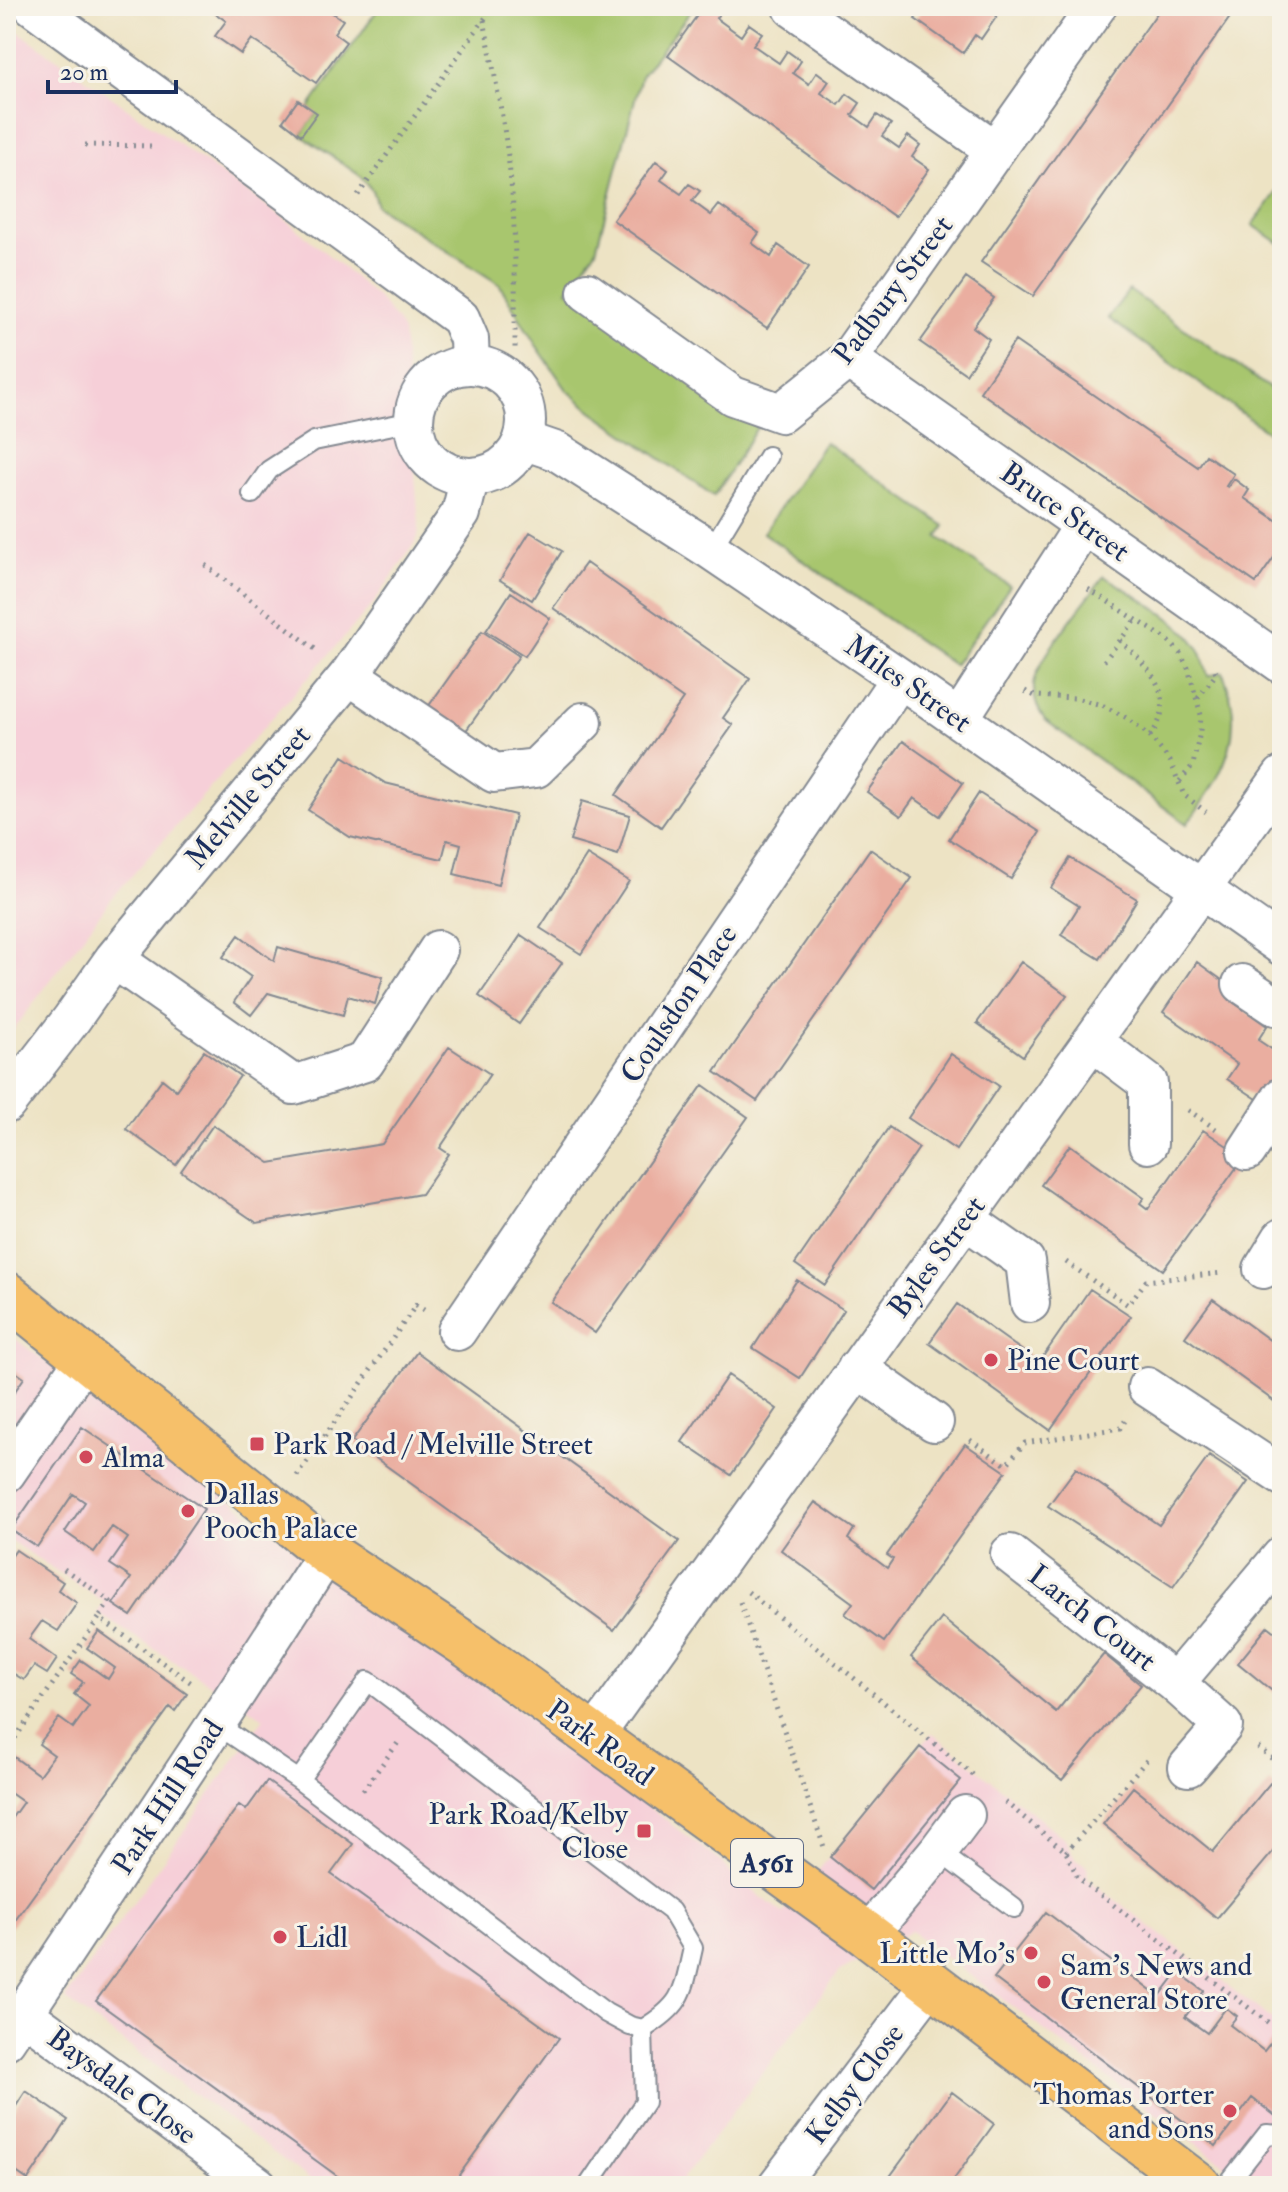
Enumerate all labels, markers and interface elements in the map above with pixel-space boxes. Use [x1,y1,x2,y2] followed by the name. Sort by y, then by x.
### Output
[48,44,176,94] scale bar
[60,57,109,88] text: 20 m
[825,208,961,372] street label: Padbury Street
[993,454,1137,570] street label: Bruce Street
[838,627,979,741] street label: Miles Street
[177,718,319,876] street label: Melville Street
[612,918,746,1090] street label: Coulsdon Place
[880,1189,994,1325] street label: Byles Street
[1007,1342,1140,1379] place label: Pine Court
[982,1351,1000,1369] marker: Pine Court
[273,1426,593,1463] place label: Park Road / Melville Street
[248,1435,266,1453] marker: Park Road / Melville Street
[101,1439,165,1476] place label: Alma
[77,1448,95,1466] marker: Alma
[204,1476,358,1547] place label: Dallas Pooch Palace
[179,1502,197,1520] marker: Dallas Pooch Palace
[1021,1557,1164,1680] street label: Larch Court
[539,1692,661,1794] street label: Park Road
[104,1712,232,1882] street label: Park Hill Road
[428,1796,629,1867] place label: Park Road/Kelby Close
[635,1822,653,1840] marker: Park Road/Kelby Close
[731,1839,803,1887] road number: A561
[296,1919,348,1956] place label: Lidl
[271,1928,289,1946] marker: Lidl
[879,1935,1015,1972] place label: Little Mo's
[1022,1944,1040,1962] marker: Little Mo's
[1060,1947,1253,2018] place label: Sam's News and General Store
[1035,1973,1053,1991] marker: Sam's News and General Store
[798,2016,912,2152] street label: Kelby Close
[40,2019,204,2153] street label: Baysdale Close
[1034,2076,1214,2147] place label: Thomas Porter and Sons
[1221,2102,1239,2120] marker: Thomas Porter and Sons

